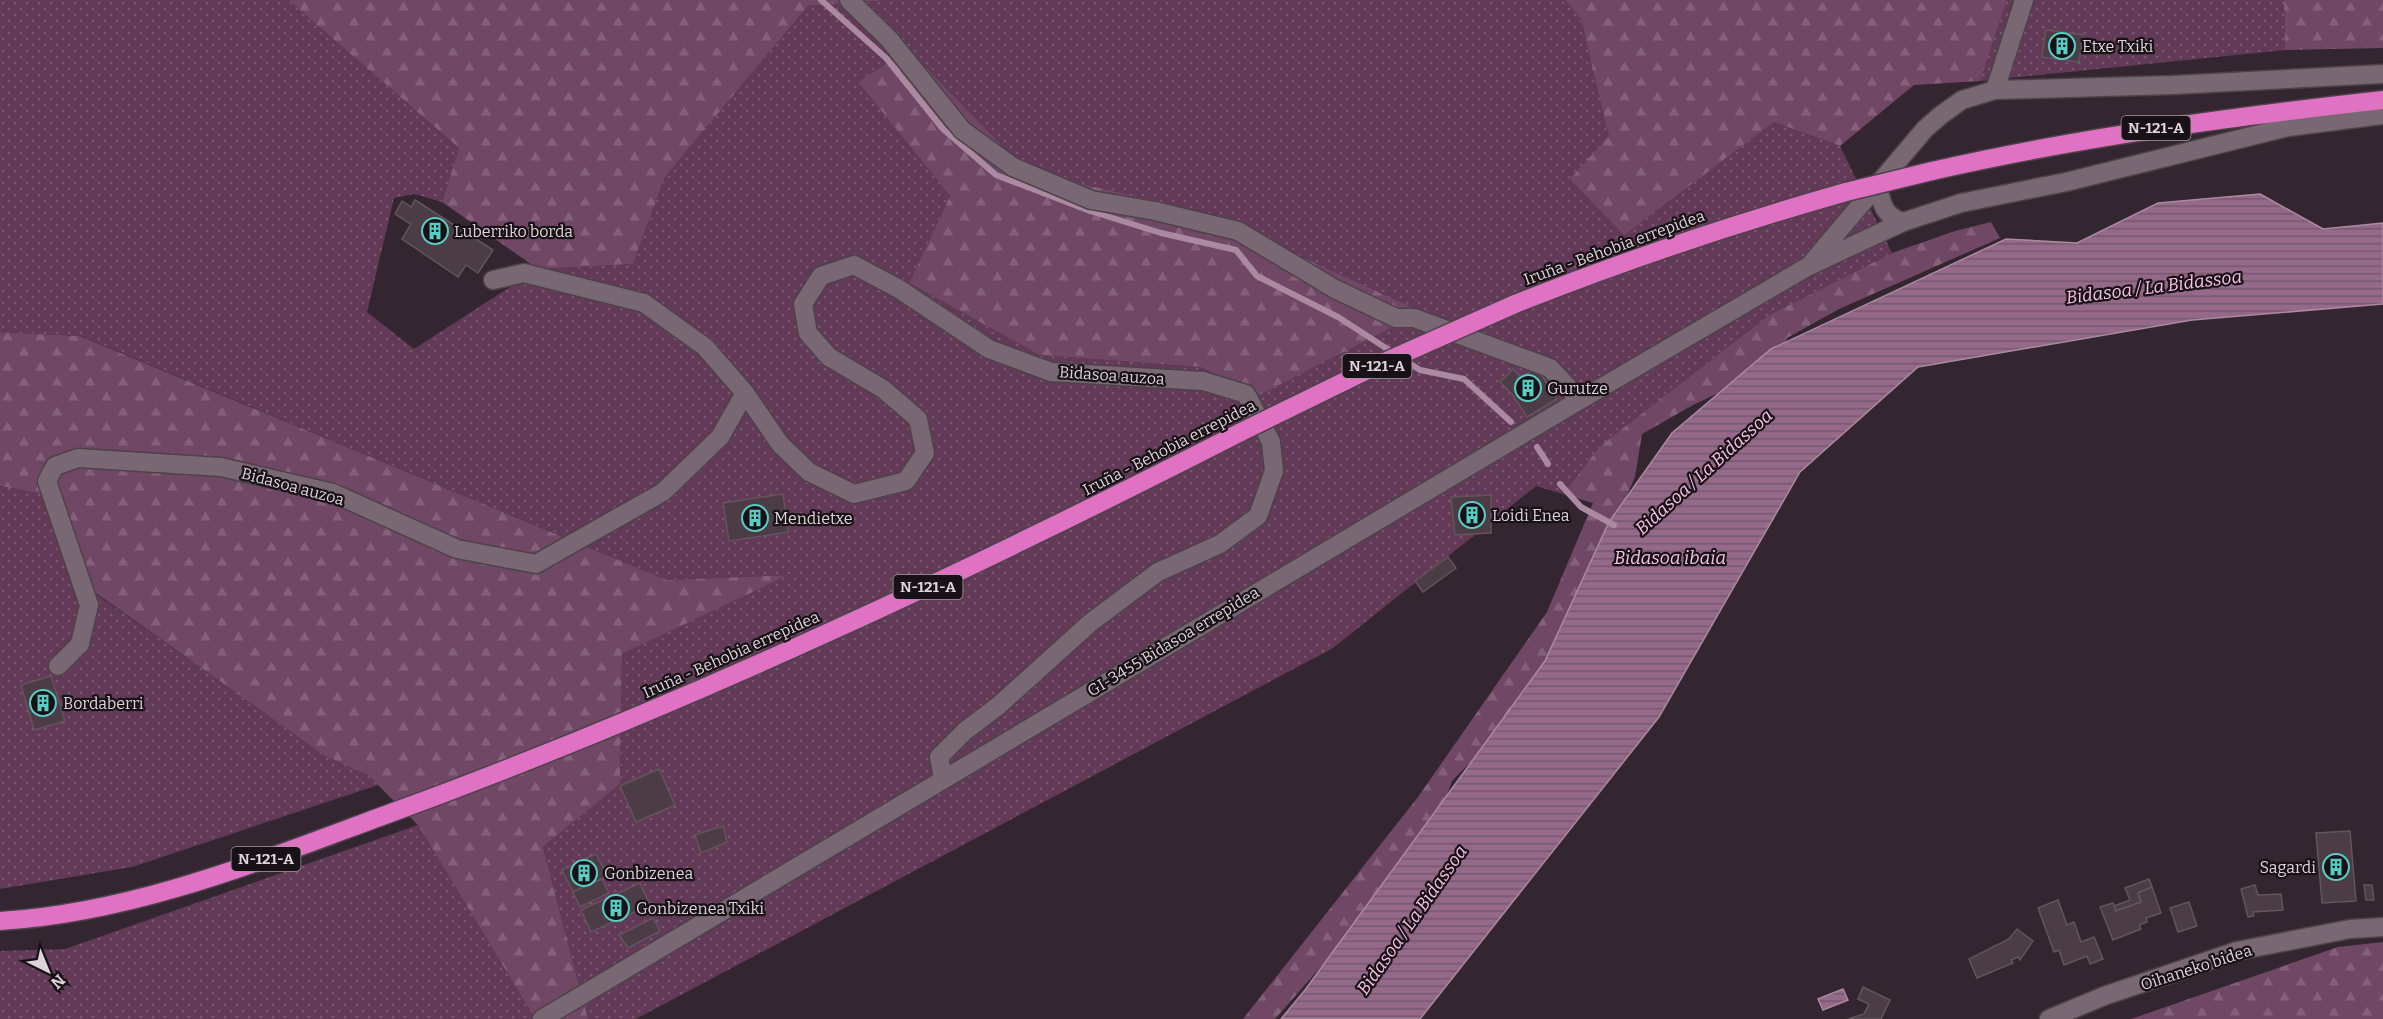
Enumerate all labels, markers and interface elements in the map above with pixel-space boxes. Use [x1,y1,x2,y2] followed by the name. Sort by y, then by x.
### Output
[2047,31,2077,61] building icon: Etxe Txiki
[2082,37,2153,56] place label: Etxe Txiki
[2122,116,2190,140] road number: N-121-A
[1521,206,1708,289] street label: Iruña - Behobia errepidea
[420,216,450,246] building icon: Luberriko borda
[454,222,573,241] place label: Luberriko borda
[2065,265,2243,309] water label: Bidasoa / La Bidassoa
[1342,354,1412,378] road number: N-121-A
[1059,362,1166,389] street label: Bidasoa auzoa
[1513,373,1543,403] building icon: Gurutze
[1547,379,1608,398] place label: Gurutze
[1080,395,1259,499] street label: Iruña - Behobia errepidea
[1631,405,1777,539] water label: Bidasoa / La Bidassoa
[239,464,347,509] street label: Bidasoa auzoa
[1457,500,1487,530] building icon: Loidi Enea
[740,503,770,533] building icon: Mendietxe
[1492,506,1570,525] place label: Loidi Enea
[774,509,853,528] place label: Mendietxe
[1614,547,1726,569] water label: Bidasoa ibaia
[894,575,962,599] road number: N-121-A
[1084,582,1263,700] street label: GI-3455 Bidasoa errepidea
[640,607,823,702] street label: Iruña - Behobia errepidea
[28,688,58,718] building icon: Bordaberri
[63,694,144,713] place label: Bordaberri
[1352,841,1472,999] water label: Bidasoa / La Bidassoa
[232,847,300,871] road number: N-121-A
[2321,852,2351,882] building icon: Sagardi
[569,858,599,888] building icon: Gonbizenea
[2260,858,2316,877] place label: Sagardi
[604,864,693,883] place label: Gonbizenea
[601,893,631,923] building icon: Gonbizenea Txiki
[636,899,764,918] place label: Gonbizenea Txiki
[2138,940,2254,994] street label: Oihaneko bidea
[18,941,78,1001] north arrow
[47,970,69,993] text: N

